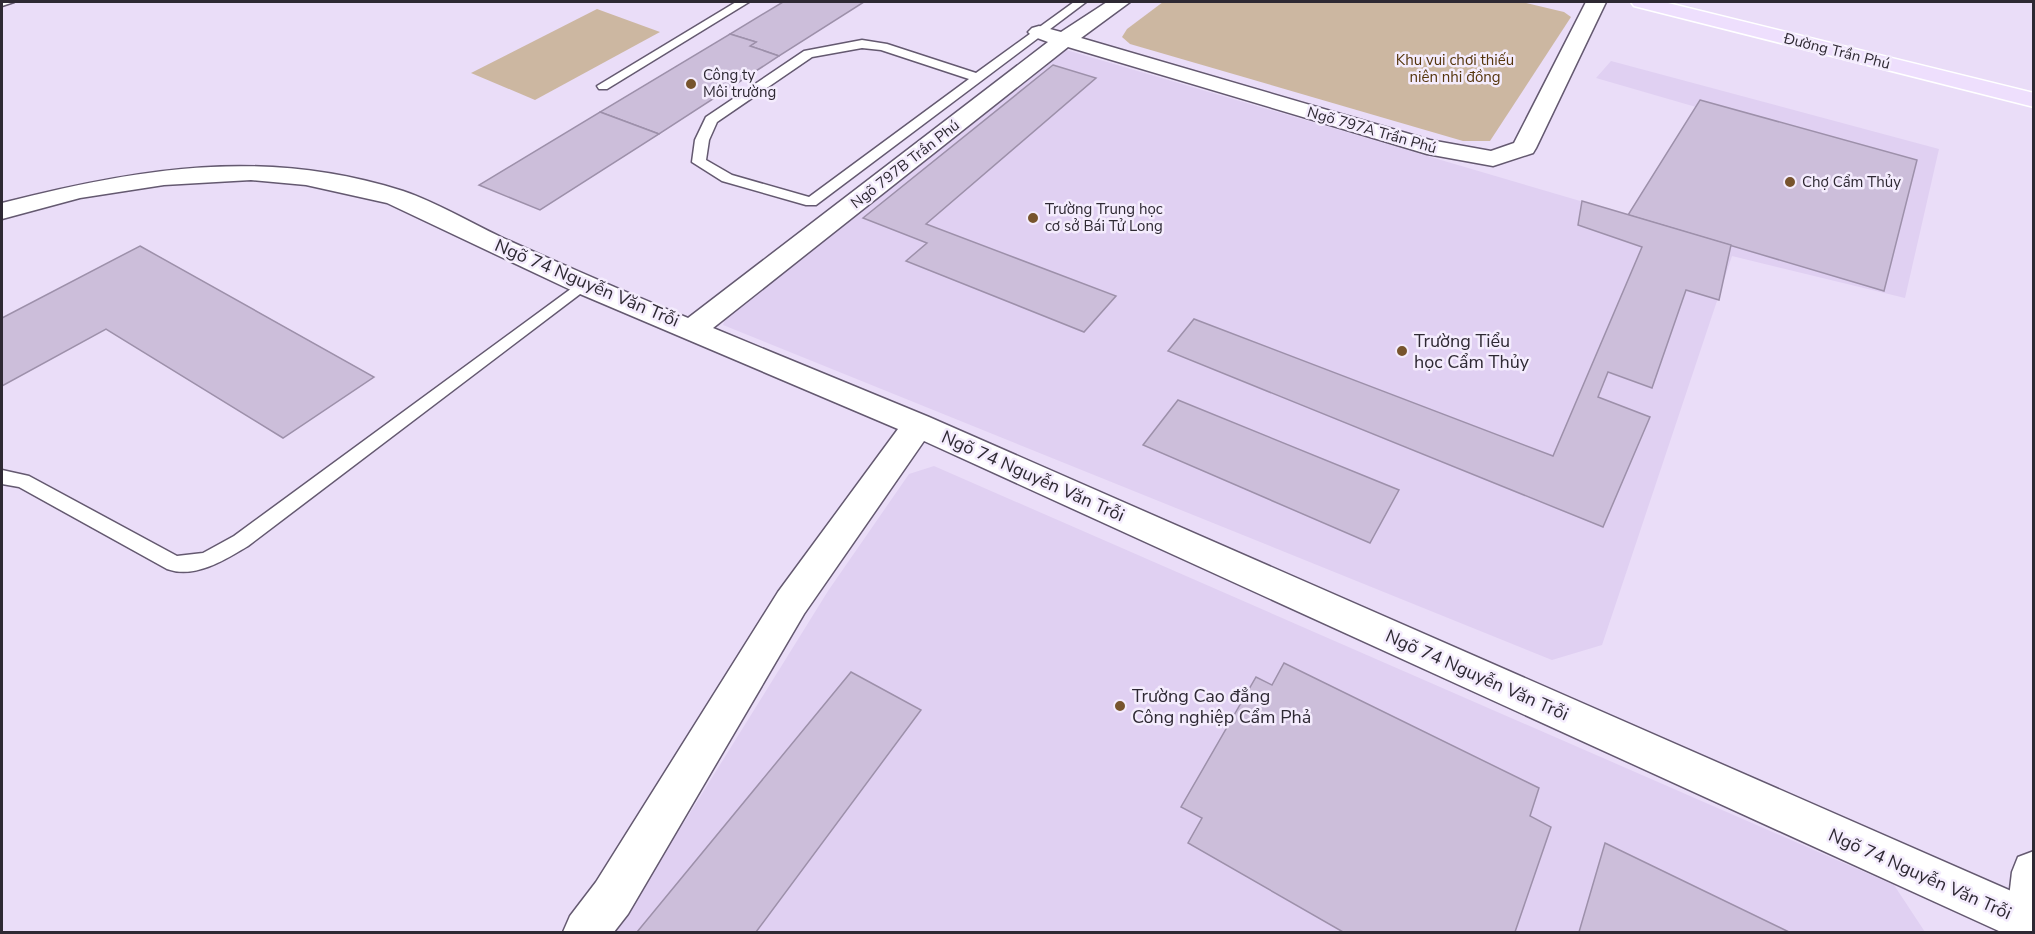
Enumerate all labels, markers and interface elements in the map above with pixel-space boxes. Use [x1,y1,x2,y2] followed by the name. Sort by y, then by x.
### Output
[1781,28,1892,74] street label: Đường Trần Phú
[1396,50,1514,87] park label: Khu vui chơi thiếu niên nhi đồng
[703,65,776,102] place label: Công ty Môi trường
[684,77,698,91] marker: Công ty Môi trường
[1305,102,1439,158] street label: Ngõ 797A Trần Phú
[846,115,964,213] street label: Ngõ 797B Trần Phú
[1802,172,1901,192] place label: Chợ Cẩm Thủy
[1783,175,1797,189] marker: Chợ Cẩm Thủy
[1045,199,1163,236] place label: Trường Trung học cơ sở Bái Tử Long
[1026,211,1040,225] marker: Trường Trung học cơ sở Bái Tử Long
[491,233,683,333] street label: Ngõ 74 Nguyễn Văn Trỗi
[1414,329,1530,374] place label: Trường Tiểu học Cẩm Thủy
[1395,344,1409,358] marker: Trường Tiểu học Cẩm Thủy
[938,425,1128,527] street label: Ngõ 74 Nguyễn Văn Trỗi
[1382,624,1572,726] street label: Ngõ 74 Nguyễn Văn Trỗi
[1132,684,1311,729] place label: Trường Cao đẳng Công nghiệp Cẩm Phả
[1113,699,1127,713] marker: Trường Cao đẳng Công nghiệp Cẩm Phả
[1825,823,2015,925] street label: Ngõ 74 Nguyễn Văn Trỗi

